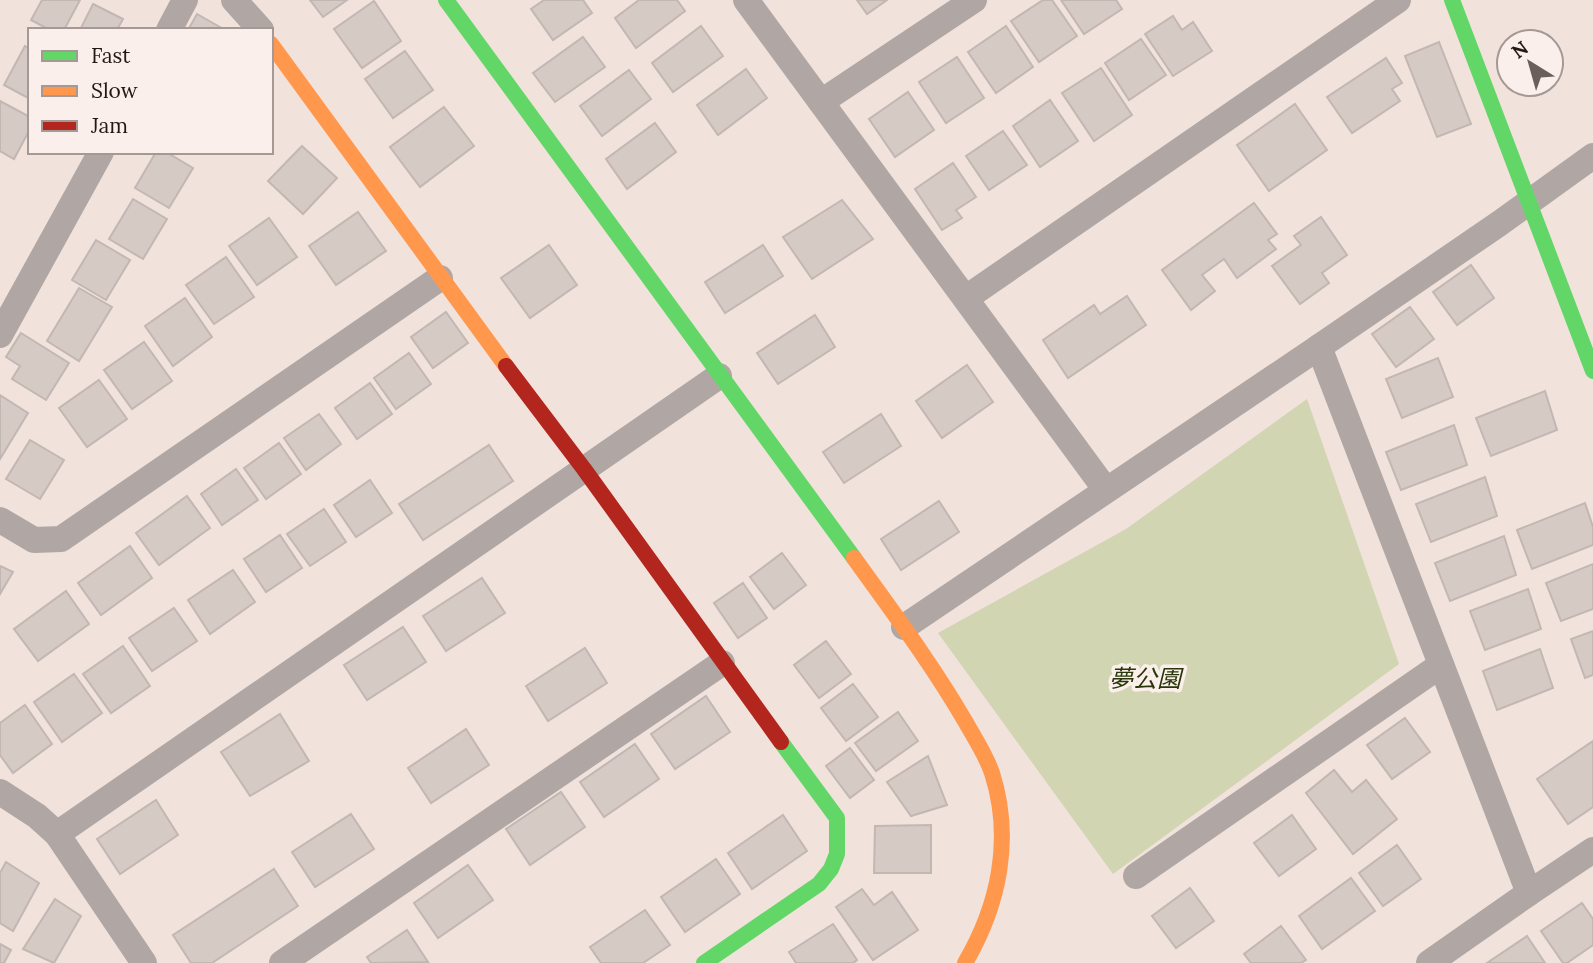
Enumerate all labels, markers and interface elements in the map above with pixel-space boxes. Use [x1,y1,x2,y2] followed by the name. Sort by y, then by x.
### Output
[28,28,273,154] legend
[1495,28,1565,98] north arrow
[1507,35,1533,63] text: N
[91,42,131,69] text: Fast
[91,77,138,104] text: Slow
[90,112,128,139] text: Jam
[1109,663,1184,694] park label: 夢公園

